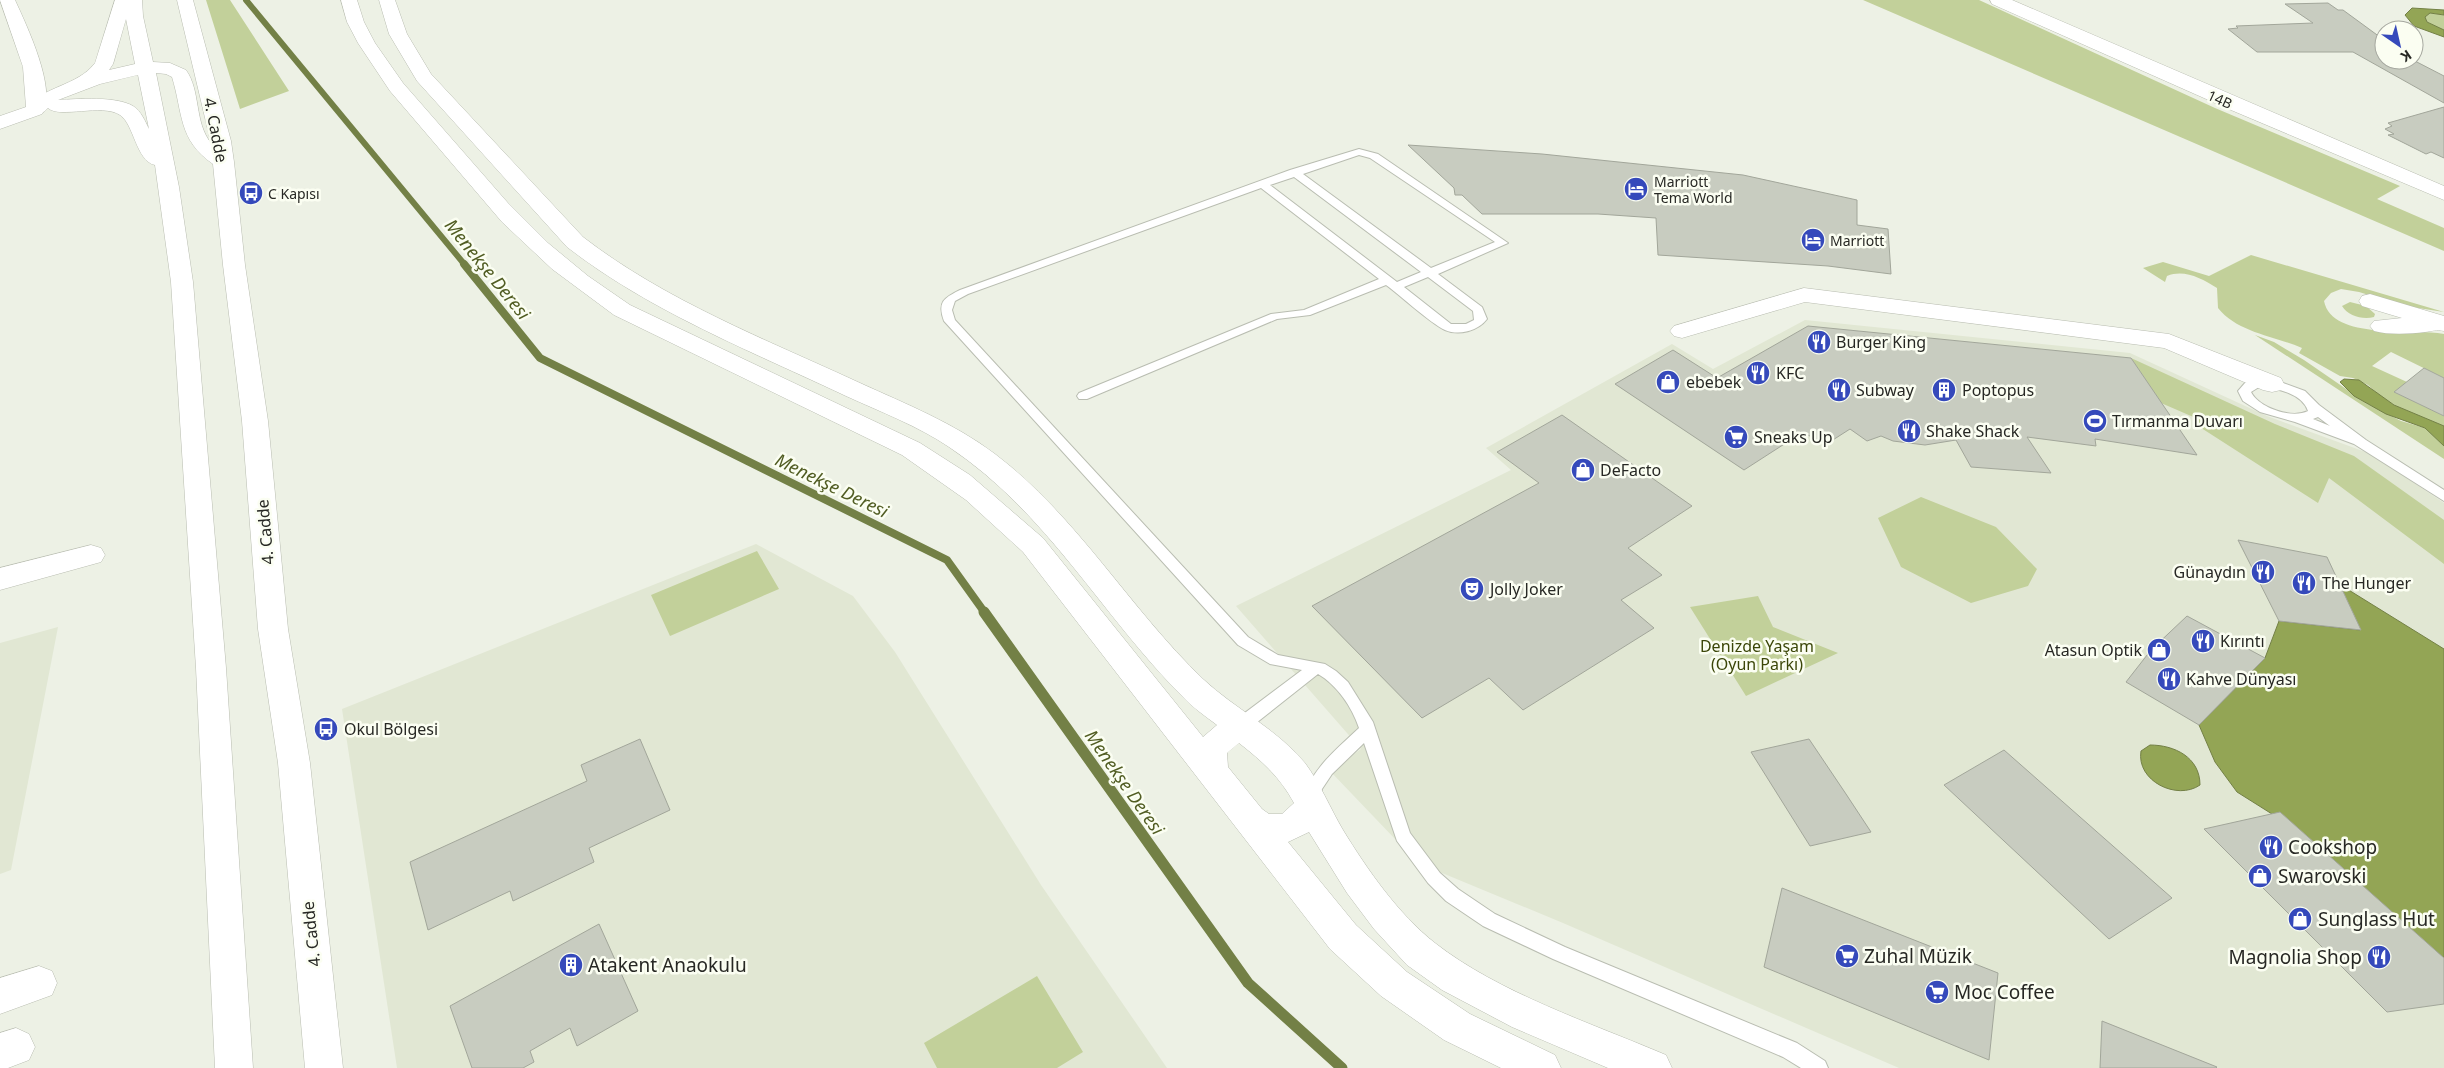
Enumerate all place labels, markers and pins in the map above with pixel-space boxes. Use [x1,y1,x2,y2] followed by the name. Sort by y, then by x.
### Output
[1654,172,1733,207] place label: Marriott Tema World
[1623,176,1649,202] hotel icon: Marriott Tema World
[238,180,264,206] bus stop icon: C Kapısı
[268,184,320,203] place label: C Kapısı
[1800,227,1826,253] hotel icon: Marriott
[1830,231,1884,250] place label: Marriott
[1806,329,1832,355] restaurant icon: Burger King
[1836,331,1926,353] place label: Burger King
[1745,360,1771,386] restaurant icon: KFC
[1776,362,1804,384] place label: KFC
[1655,369,1681,395] shop icon: ebebek
[1686,371,1742,393] place label: ebebek
[1826,377,1852,403] restaurant icon: Subway
[1931,377,1957,403] building icon: Poptopus
[1856,379,1915,401] place label: Subway
[1962,379,2034,401] place label: Poptopus
[2082,408,2108,434] sports icon: Tırmanma Duvarı
[2112,410,2243,432] place label: Tırmanma Duvarı
[1896,418,1922,444] restaurant icon: Shake Shack
[1926,420,2020,442] place label: Shake Shack
[1723,424,1749,450] supermarket icon: Sneaks Up
[1754,426,1833,448] place label: Sneaks Up
[1570,457,1596,483] shop icon: DeFacto
[1600,459,1661,481] place label: DeFacto
[2250,559,2276,585] restaurant icon: Günaydın
[2174,561,2246,583] place label: Günaydın
[2291,570,2317,596] restaurant icon: The Hunger
[2322,572,2411,594] place label: The Hunger
[1459,576,1485,602] theatre icon: Jolly Joker
[1488,578,1563,600] place label: Jolly Joker
[2190,628,2216,654] restaurant icon: Kırıntı
[2220,630,2265,652] place label: Kırıntı
[2146,637,2172,663] shop icon: Atasun Optik
[2045,639,2142,661] place label: Atasun Optik
[2156,666,2182,692] restaurant icon: Kahve Dünyası
[2186,668,2296,690] place label: Kahve Dünyası
[313,716,339,742] bus stop icon: Okul Bölgesi
[344,718,438,740] place label: Okul Bölgesi
[2258,834,2284,860] restaurant icon: Cookshop
[2288,834,2377,860] place label: Cookshop
[2247,863,2273,889] shop icon: Swarovski
[2278,863,2366,889] place label: Swarovski
[2287,906,2313,932] shop icon: Sunglass Hut
[2318,906,2435,932] place label: Sunglass Hut
[1834,943,1860,969] supermarket icon: Zuhal Müzik
[1864,943,1972,969] place label: Zuhal Müzik
[2228,944,2362,970] place label: Magnolia Shop
[2366,944,2392,970] restaurant icon: Magnolia Shop
[558,952,584,978] building icon: Atakent Anaokulu
[588,952,747,978] place label: Atakent Anaokulu
[1924,979,1950,1005] supermarket icon: Moc Coffee
[1954,979,2055,1005] place label: Moc Coffee

